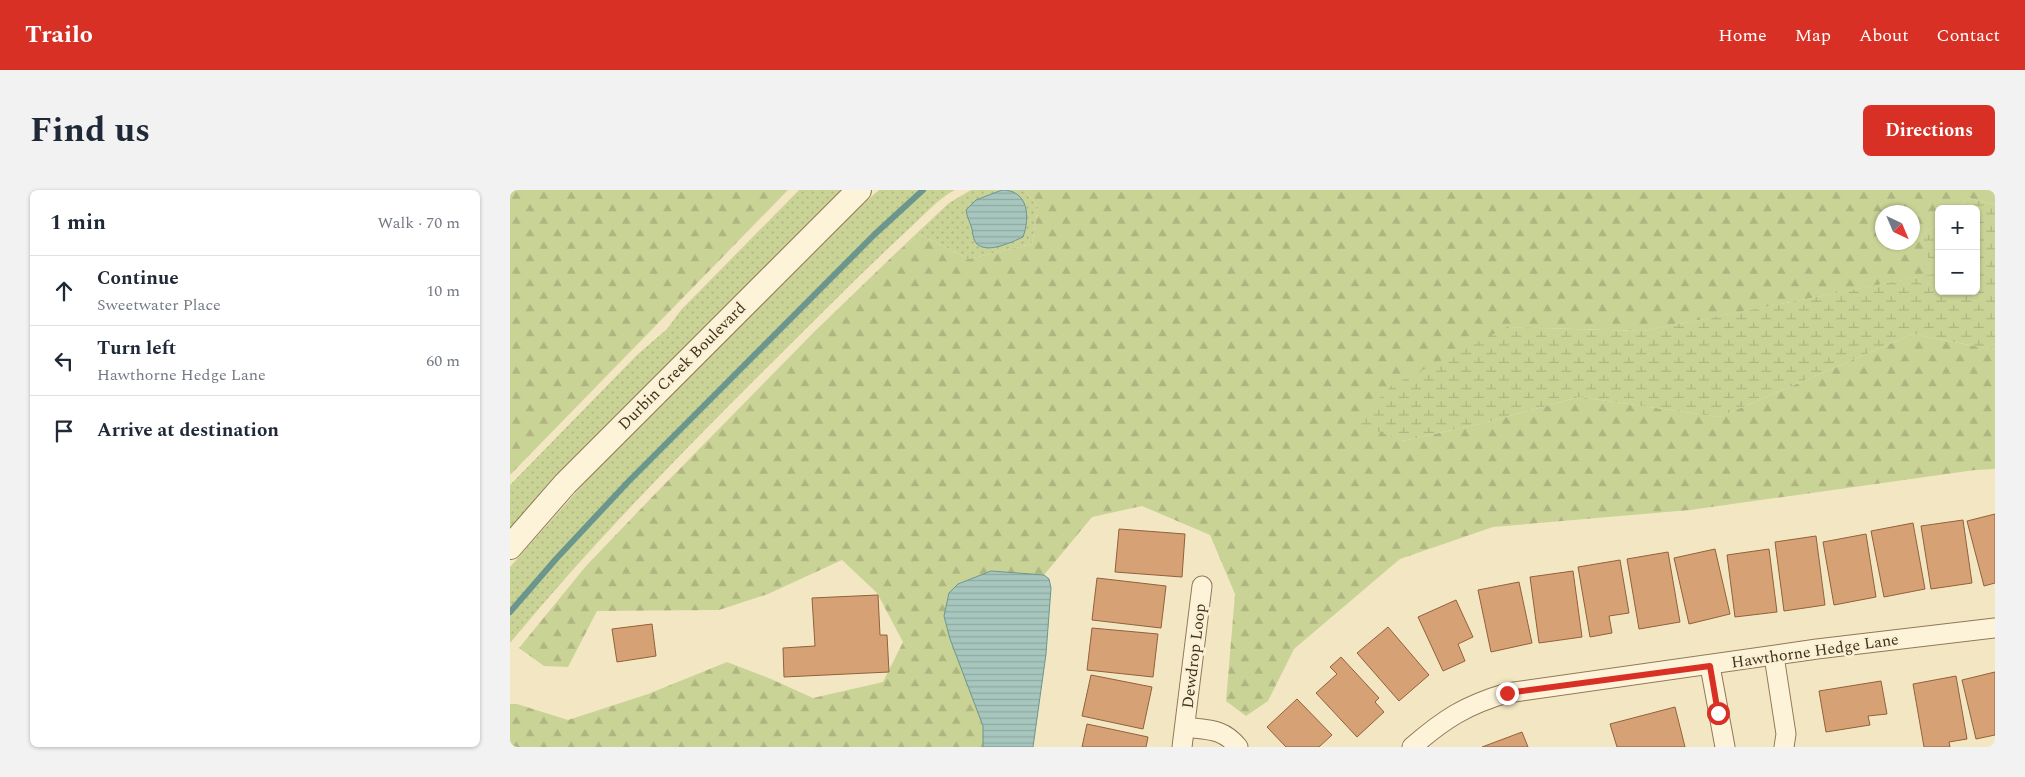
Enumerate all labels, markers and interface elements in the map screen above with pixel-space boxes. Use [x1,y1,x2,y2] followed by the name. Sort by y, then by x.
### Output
[25,17,93,53] text: Trailo
[1718,22,1767,49] text: Home
[1795,22,1831,49] text: Map
[1859,22,1909,49] text: About
[1937,22,2000,49] text: Contact
[30,104,150,157] text: Find us
[1863,105,1995,156] button: Directions
[1875,205,1920,250] north arrow
[1935,205,1980,295] map controls
[1935,205,1980,250] button: +
[50,207,106,239] text: 1 min
[377,211,460,235] text: Walk · 70 m
[1935,250,1980,295] button: −
[97,264,179,293] text: Continue
[50,277,78,305] icon: ahead
[426,279,460,303] text: 10 m
[97,293,221,317] text: Sweetwater Place
[612,296,752,436] street label: Durbin Creek Boulevard
[97,334,176,363] text: Turn left
[50,347,78,375] icon: left
[426,349,460,373] text: 60 m
[97,363,266,387] text: Hawthorne Hedge Lane
[97,416,279,445] text: Arrive at destination
[50,417,78,445] icon: arrive
[1176,602,1212,710] street label: Dewdrop Loop
[1730,627,1900,675] street label: Hawthorne Hedge Lane
[1496,682,1519,705] route end
[1707,702,1730,725] route start

